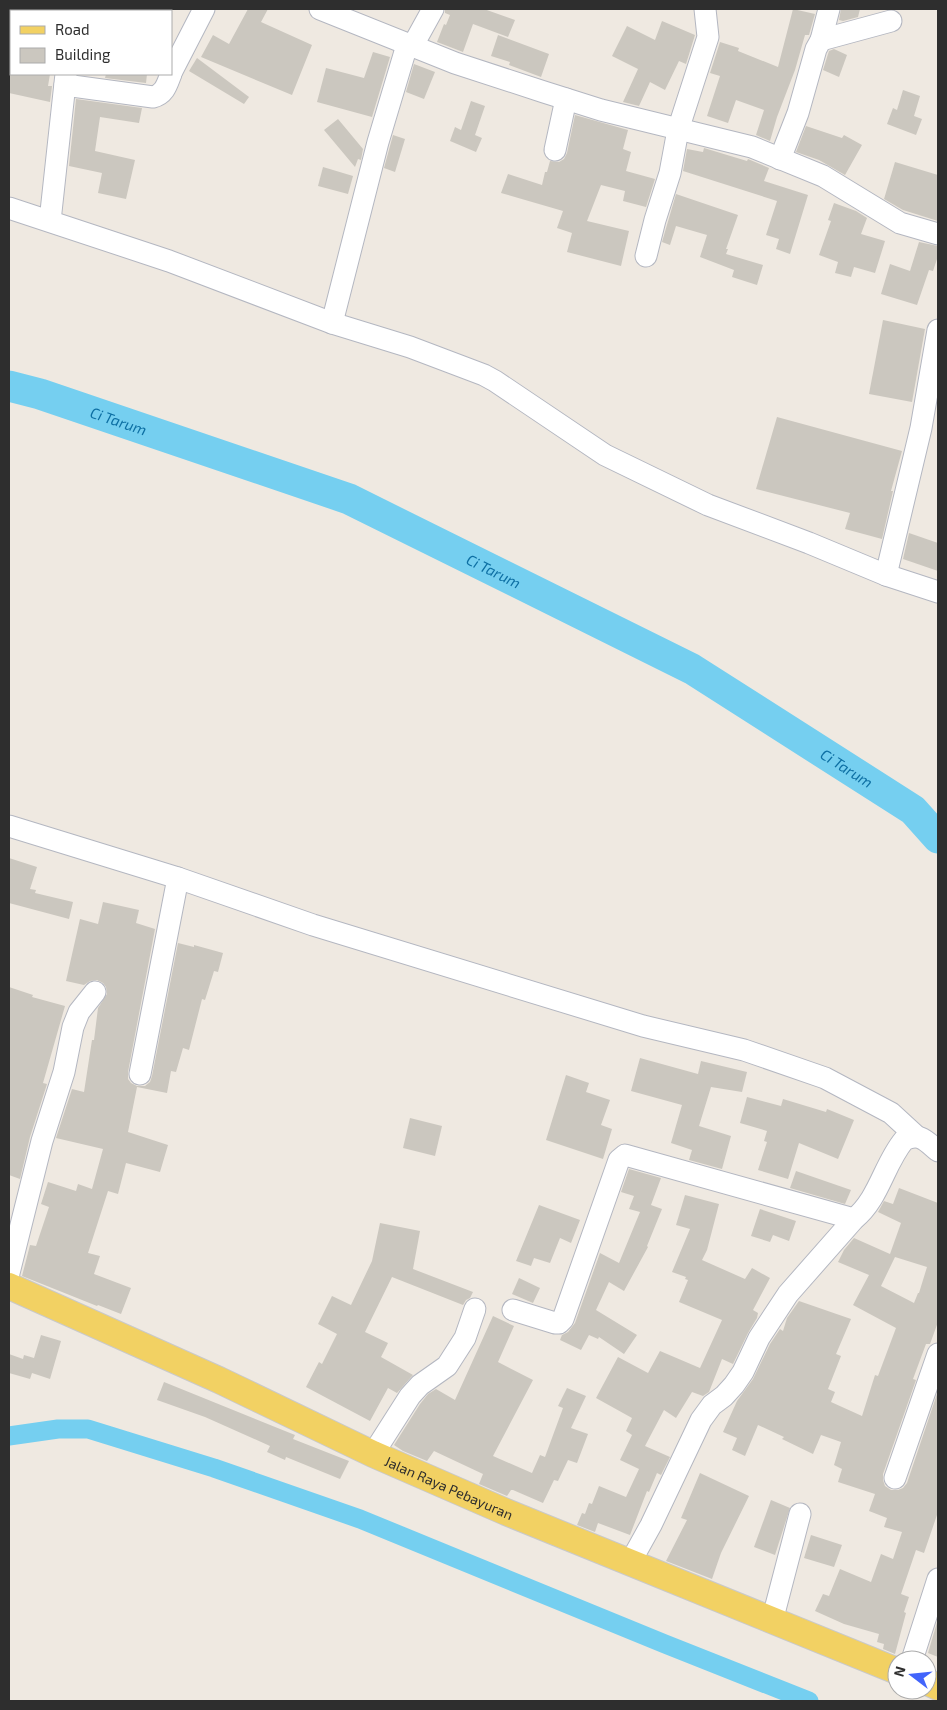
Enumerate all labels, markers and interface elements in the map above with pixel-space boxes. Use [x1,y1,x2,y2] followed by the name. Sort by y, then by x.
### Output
[10,10,172,75] legend
[55,20,90,38] text: Road
[55,45,111,63] text: Building
[88,403,149,439] water label: Ci Tarum
[464,550,524,592] water label: Ci Tarum
[817,745,876,791] water label: Ci Tarum
[382,1452,516,1523] street label: Jalan Raya Pebayuran
[887,1650,937,1700] north arrow
[889,1664,909,1678] text: N

